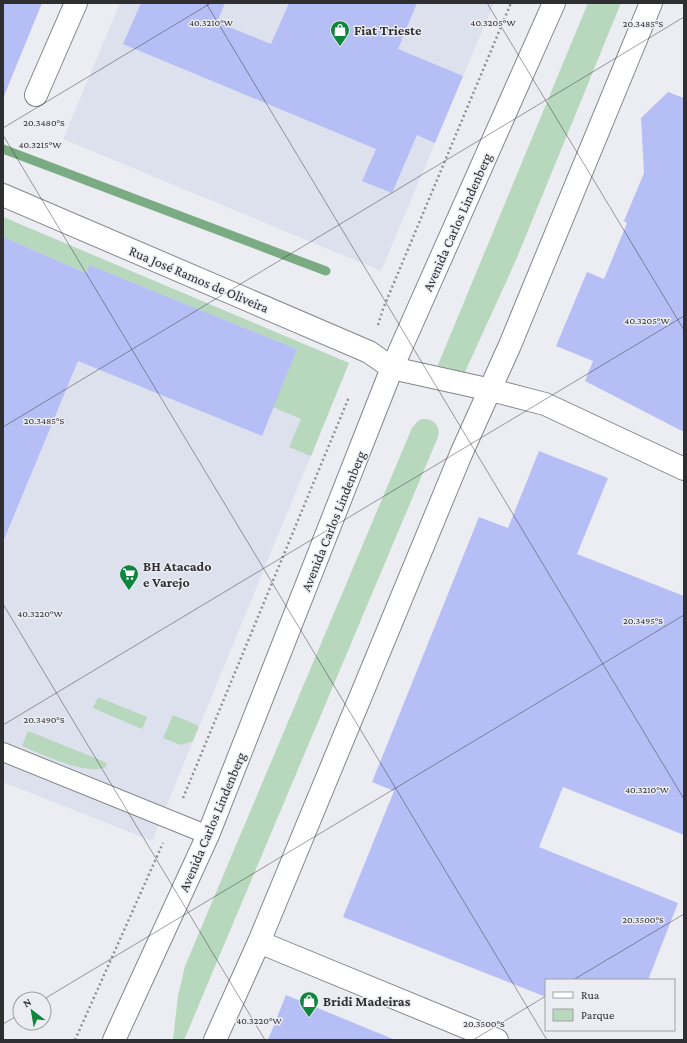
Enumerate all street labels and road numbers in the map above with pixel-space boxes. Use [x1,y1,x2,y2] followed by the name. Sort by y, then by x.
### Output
[419,150,495,294] street label: Avenida Carlos Lindenberg
[127,242,272,316] street label: Rua José Ramos de Oliveira
[297,448,369,594] street label: Avenida Carlos Lindenberg
[175,750,249,894] street label: Avenida Carlos Lindenberg

